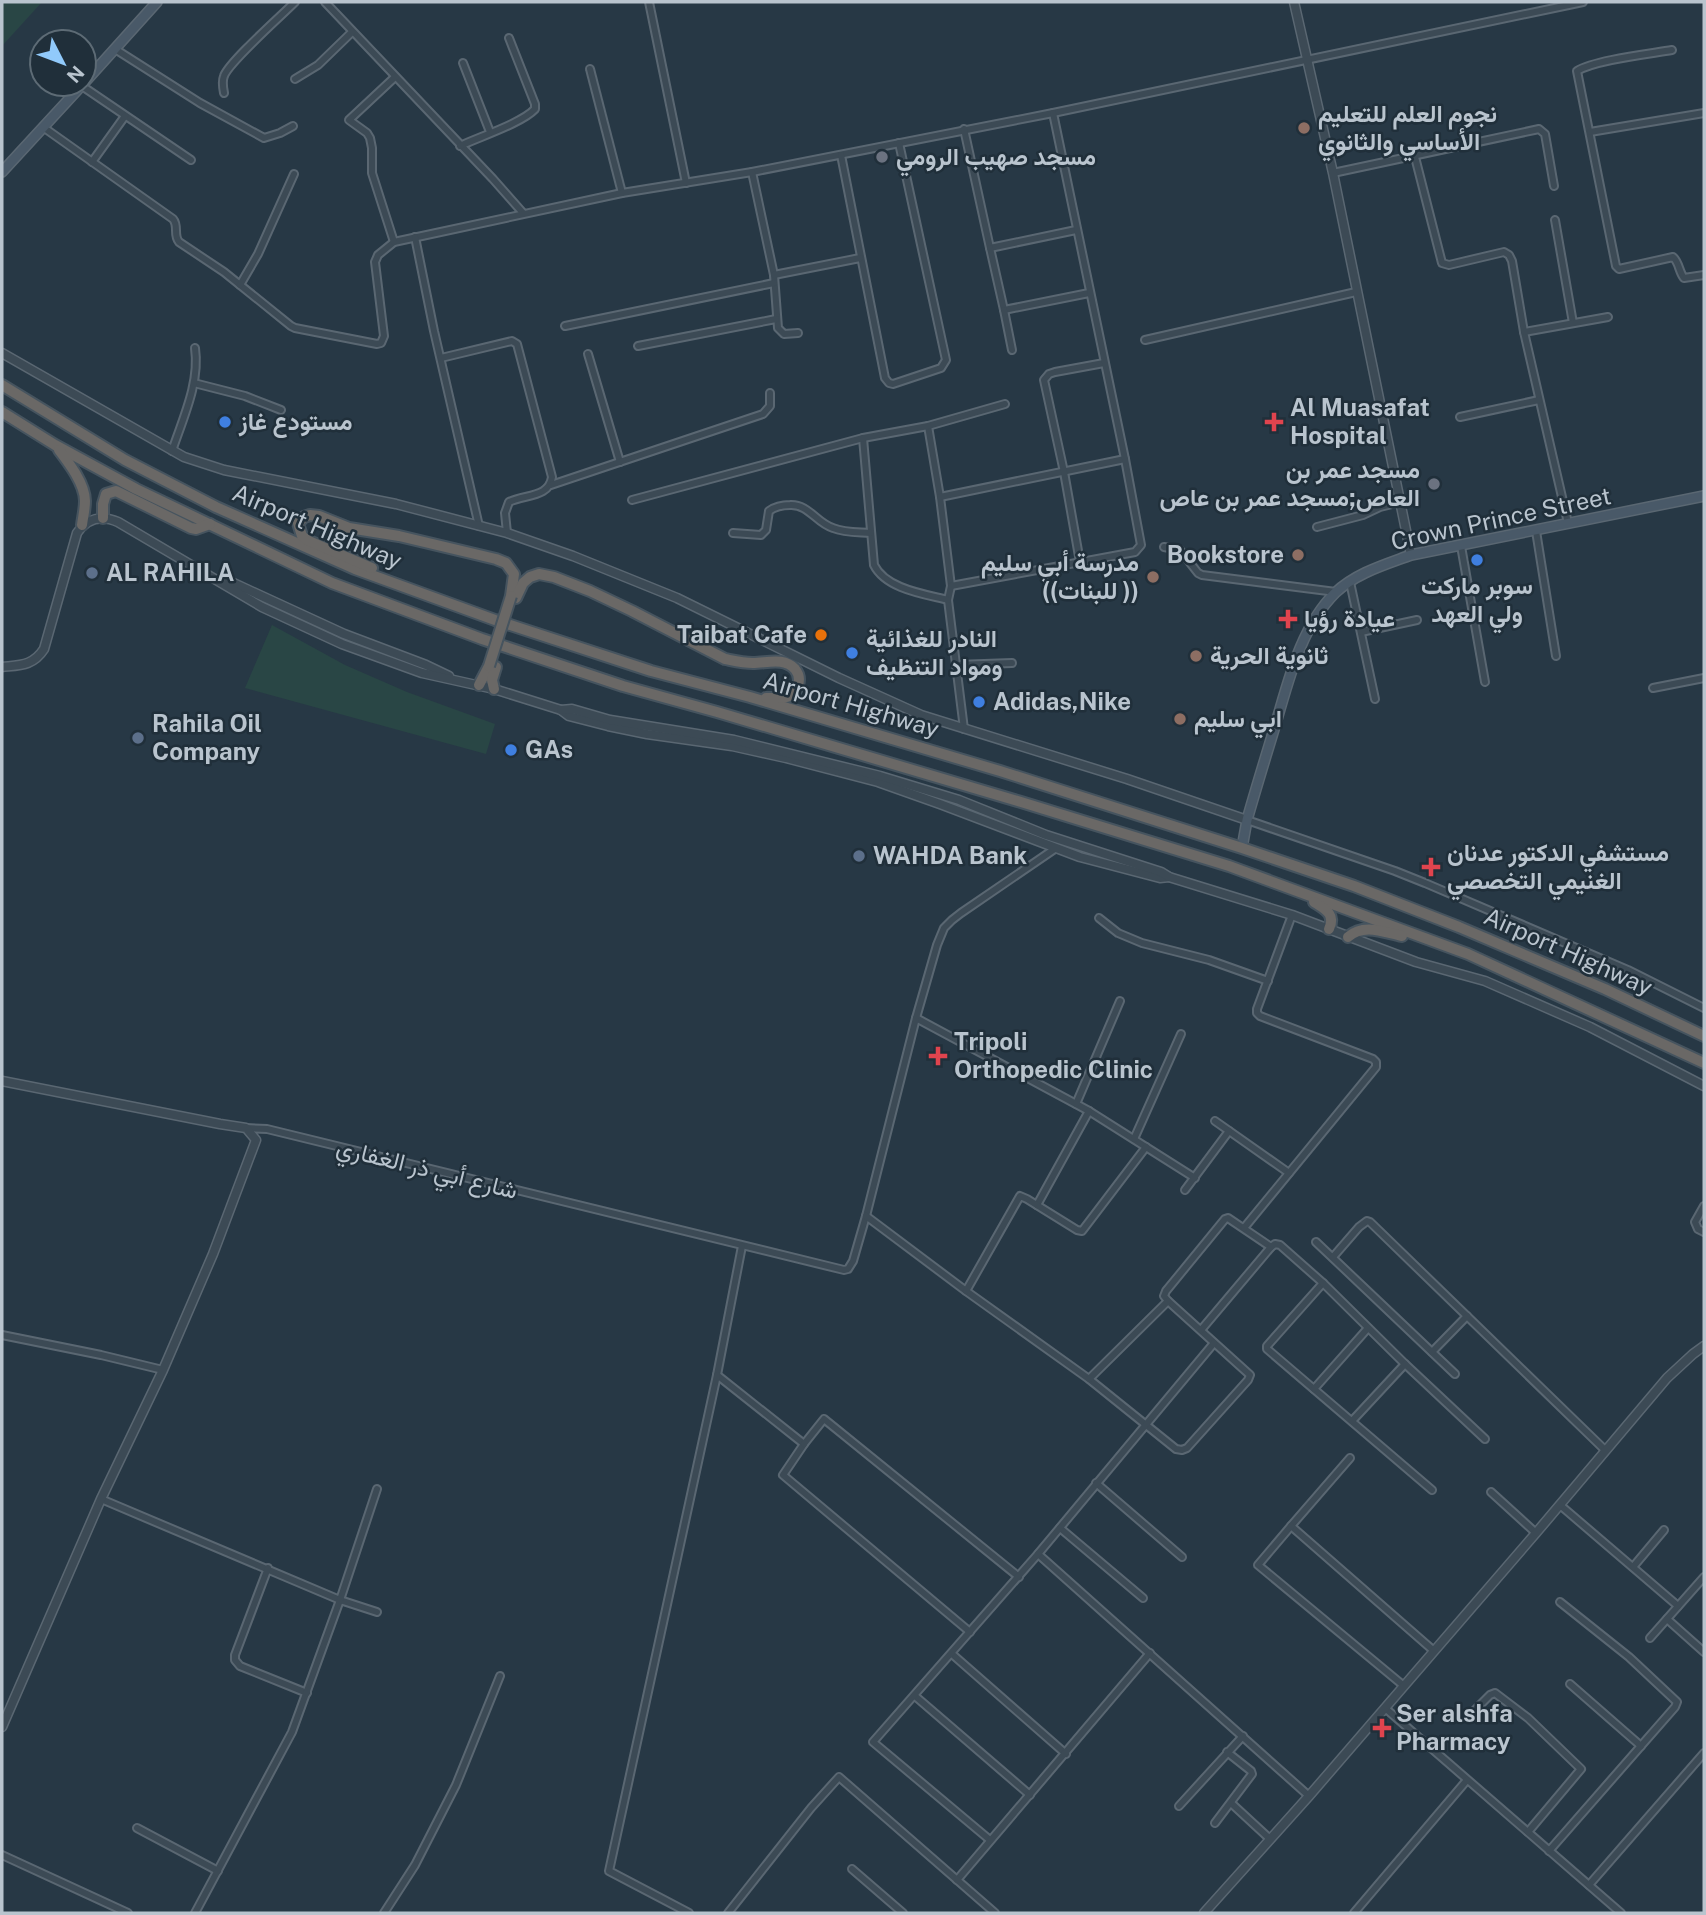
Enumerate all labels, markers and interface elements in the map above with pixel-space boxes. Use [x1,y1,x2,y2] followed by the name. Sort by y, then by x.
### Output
[28,28,98,98] north arrow
[62,61,89,87] text: N
[1318,99,1497,162] place label: نجوم العلم للتعليم الأساسي والثانوي
[1296,120,1312,136] marker: نجوم العلم للتعليم الأساسي والثانوي
[896,142,1096,177] place label: مسجد صهيب الرومي
[874,149,890,165] marker: مسجد صهيب الرومي
[1290,393,1430,449] place label: Al Muasafat Hospital
[238,407,352,438] place label: مستودع غاز
[1264,412,1284,432] marker: Al Muasafat Hospital
[217,414,233,430] marker: مستودع غاز
[1160,455,1420,513] place label: مسجد عمر بن العاص;مسجد عمر بن عاص
[1426,476,1442,492] marker: مسجد عمر بن العاص;مسجد عمر بن عاص
[228,478,406,574] street label: Airport Highway
[1388,481,1613,555] street label: Crown Prince Street
[1167,540,1284,568] place label: Bookstore
[1290,547,1306,563] marker: Bookstore
[981,548,1139,605] place label: مدرسة أبي سليم ((للبنات ))
[1469,552,1485,568] marker: سوبر ماركت ولي العهد
[106,558,235,586] place label: AL RAHILA
[84,565,100,581] marker: AL RAHILA
[1145,569,1161,585] marker: مدرسة أبي سليم ((للبنات ))
[1421,571,1533,634] place label: سوبر ماركت ولي العهد
[1304,604,1395,634] place label: عيادة رؤيا
[1278,609,1298,629] marker: عيادة رؤيا
[677,620,807,648] place label: Taibat Cafe
[866,624,1003,682] place label: النادر للغذائية ومواد التنظيف
[813,627,829,643] marker: Taibat Cafe
[1210,641,1328,671] place label: ثانوية الحرية
[844,645,860,661] marker: النادر للغذائية ومواد التنظيف
[1188,648,1204,664] marker: ثانوية الحرية
[760,666,942,743] street label: Airport Highway
[993,687,1131,715] place label: Adidas,Nike
[971,694,987,710] marker: Adidas,Nike
[1194,704,1282,739] place label: ابي سليم
[152,709,262,765] place label: Rahila Oil Company
[1172,711,1188,727] marker: ابي سليم
[130,730,146,746] marker: Rahila Oil Company
[525,735,573,763] place label: GAs
[503,742,519,758] marker: GAs
[1447,838,1669,901] place label: مستشفي الدكتور عدنان الغنيمي التخصصي
[873,841,1027,869] place label: WAHDA Bank
[851,848,867,864] marker: WAHDA Bank
[1421,857,1441,877] marker: مستشفي الدكتور عدنان الغنيمي التخصصي
[1480,901,1657,1001] street label: Airport Highway
[954,1027,1153,1083] place label: Tripoli Orthopedic Clinic
[928,1046,948,1066] marker: Tripoli Orthopedic Clinic
[332,1132,521,1210] street label: شارع أبي ذر الغفاري
[1396,1699,1513,1755] place label: Ser alshfa Pharmacy
[1374,1720,1390,1736] marker: Ser alshfa Pharmacy

